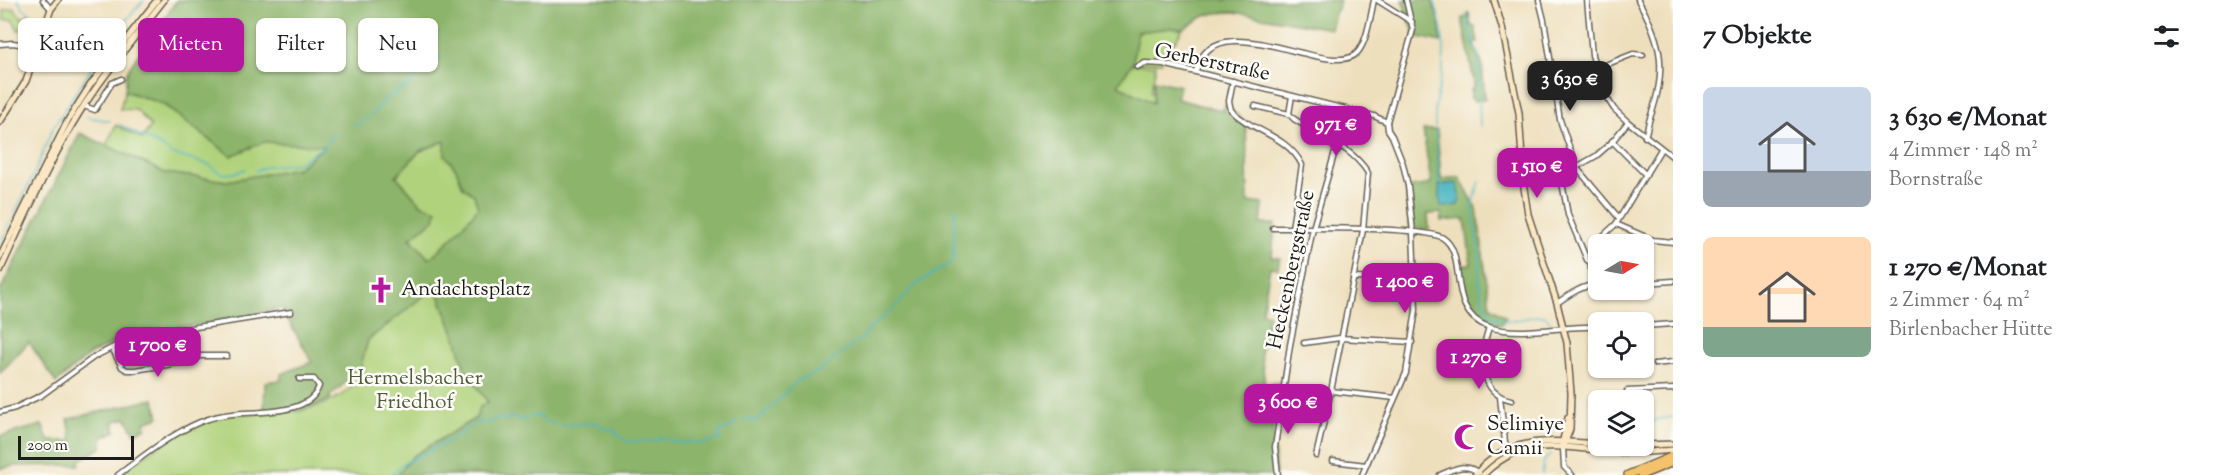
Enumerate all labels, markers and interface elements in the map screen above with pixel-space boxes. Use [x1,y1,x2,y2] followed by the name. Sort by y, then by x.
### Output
[18,18,126,72] chip: Kaufen
[138,18,244,72] chip: Mieten
[256,18,346,72] chip: Filter
[358,18,438,72] chip: Neu
[1703,18,1812,55] text: 7 Objekte
[2150,20,2183,53] icon: filters
[1151,36,1273,90] street label: Gerberstraße
[1515,61,1625,112] pin: 3 630 €
[1541,66,1599,95] text: 3 630 €
[1889,100,2047,137] text: 3 630 €/Monat
[1294,106,1378,157] pin: 971 €
[1314,111,1358,140] text: 971 €
[1751,111,1823,183] icon: home
[1889,137,2038,166] text: 4 Zimmer · 148 m²
[1482,148,1592,199] pin: 1 510 €
[1511,153,1563,182] text: 1 510 €
[1889,166,1983,195] text: Bornstraße
[1260,188,1324,352] street label: Heckenbergstraße
[1588,234,1654,300] north arrow
[1588,234,1654,456] map controls
[1889,250,2047,287] text: 1 270 €/Monat
[1751,261,1823,333] icon: home
[1350,263,1460,314] pin: 1 400 €
[1376,268,1434,297] text: 1 400 €
[366,275,396,305] church icon: Andachtsplatz
[401,275,531,305] place label: Andachtsplatz
[1889,287,2030,316] text: 2 Zimmer · 64 m²
[1588,312,1654,378] button: locate
[1889,316,2053,345] text: Birlenbacher Hütte
[103,327,213,378] pin: 1 700 €
[129,332,187,361] text: 1 700 €
[1424,339,1534,390] pin: 1 270 €
[1450,344,1508,373] text: 1 270 €
[347,364,483,418] park label: Hermelsbacher Friedhof
[1233,384,1343,435] pin: 3 600 €
[1258,389,1318,418] text: 3 600 €
[1588,390,1654,456] button: layers
[1487,410,1564,464] place label: Selimiye Camii
[1452,422,1482,452] mosque icon: Selimiye Camii
[18,433,134,460] scale bar
[27,435,68,458] text: 200 m

